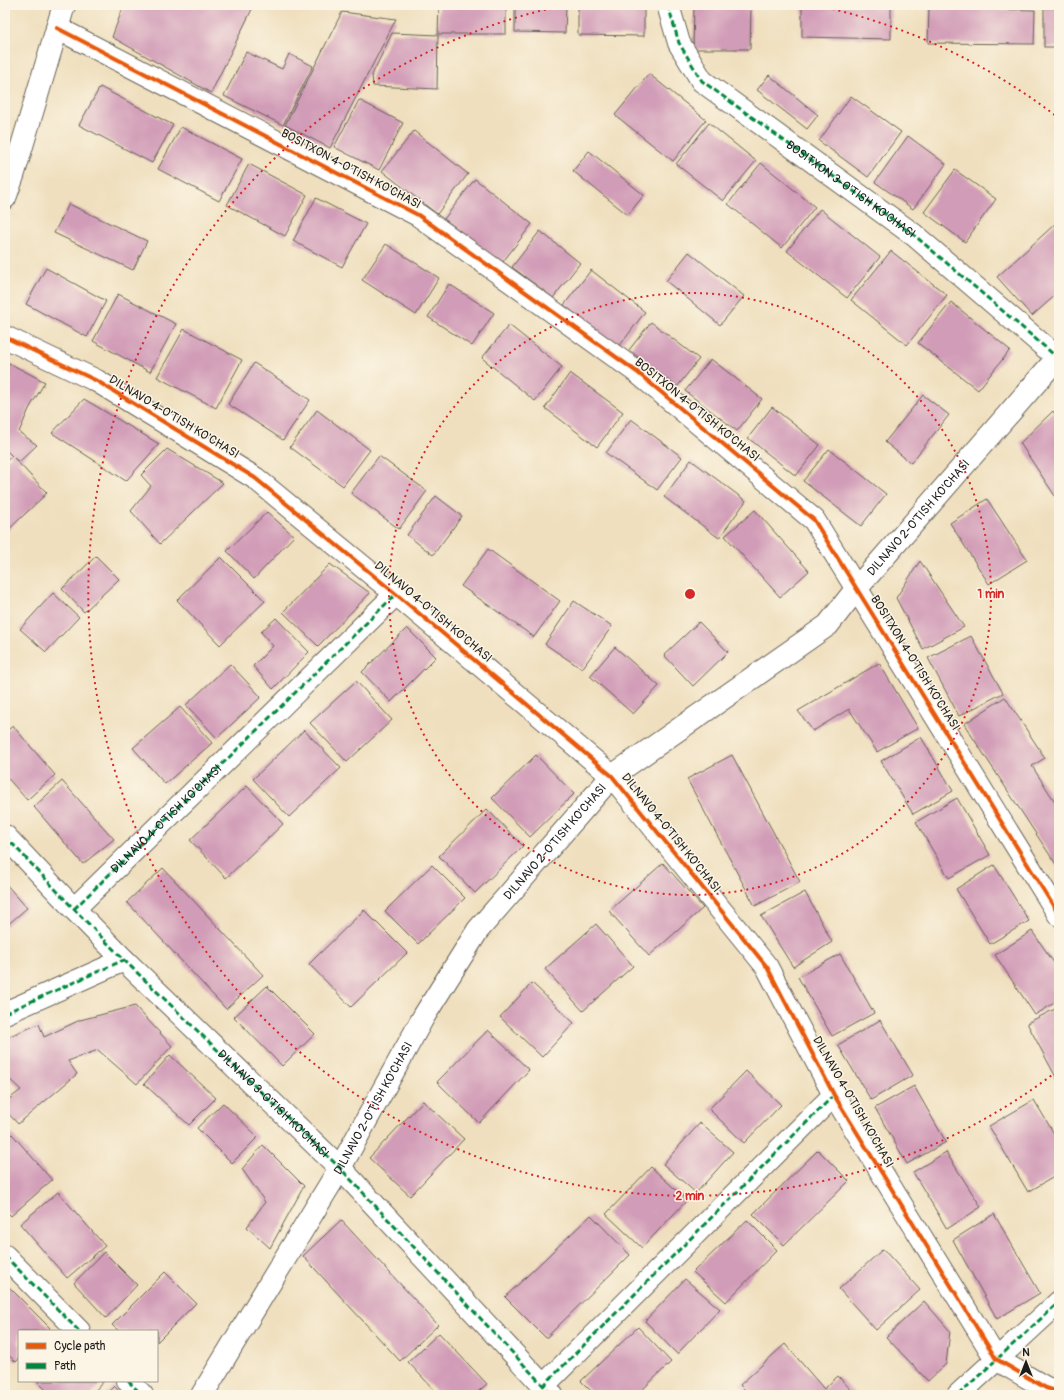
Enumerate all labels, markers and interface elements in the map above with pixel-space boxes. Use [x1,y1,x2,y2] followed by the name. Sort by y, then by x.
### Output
[278,126,424,212] street label: BOSITXON 4-O'TISH KO'CHASI
[783,137,919,241] street label: BOSITXON 3-O'TISH KO'CHASI
[632,355,762,465] street label: BOSITXON 4-O'TISH KO'CHASI
[106,372,242,462] street label: DILNAVO 4-O'TISH KO'CHASI
[864,456,973,579] street label: DILNAVO 2-O'TISH KO'CHASI
[371,558,495,666] street label: DILNAVO 4-O'TISH KO'CHASI
[683,587,697,601] centre of rings
[978,587,1005,602] text: 1 min
[867,593,963,733] street label: BOSITXON 4-O'TISH KO'CHASI
[108,761,225,876] street label: DILNAVO 4-O'TISH KO'CHASI
[618,770,724,896] street label: DILNAVO 4-O'TISH KO'CHASI
[500,780,609,903] street label: DILNAVO 2-O'TISH KO'CHASI
[809,1034,897,1170] street label: DILNAVO 4-O'TISH KO'CHASI
[330,1039,416,1177] street label: DILNAVO 2-O'TISH KO'CHASI
[214,1047,332,1161] street label: DILNAVO 3-O'TISH KO'CHASI
[676,1189,705,1204] text: 2 min
[18,1330,158,1382] legend
[54,1339,106,1354] text: Cycle path
[1006,1342,1046,1382] north arrow
[1022,1346,1030,1359] text: N
[54,1359,76,1374] text: Path

